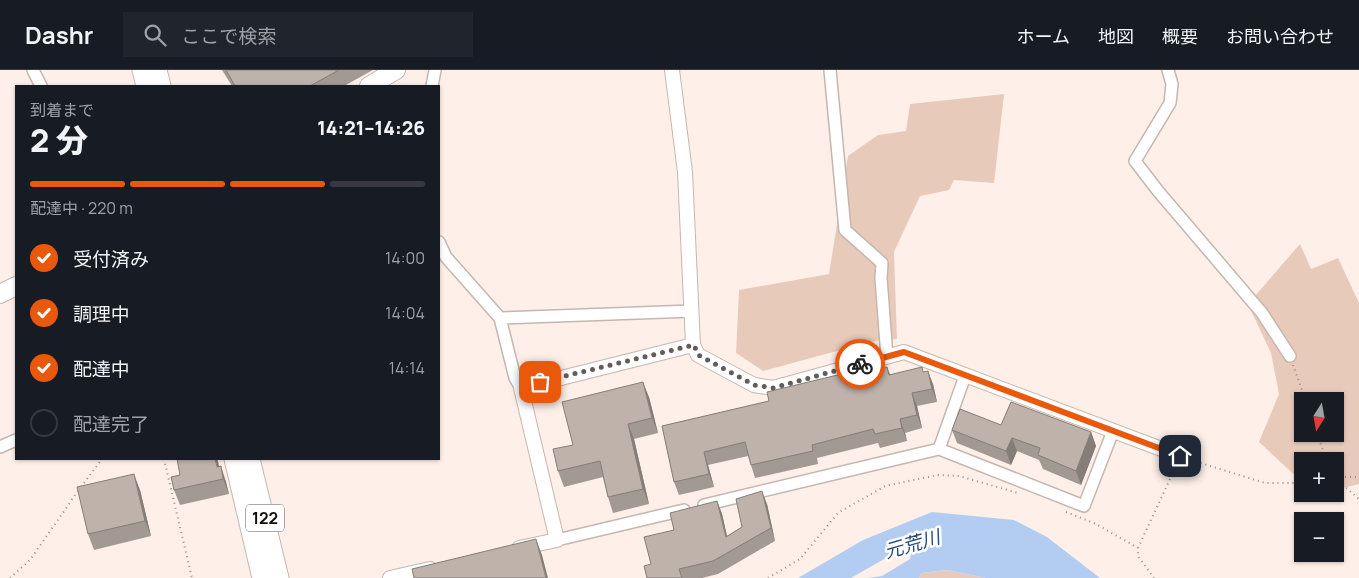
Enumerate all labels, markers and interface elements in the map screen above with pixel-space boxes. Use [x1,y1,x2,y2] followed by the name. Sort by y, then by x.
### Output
[123,12,473,57] search box
[25,18,93,51] text: Dashr
[141,21,169,49] icon: search
[181,23,276,49] text: ここで検索
[1017,24,1070,48] text: ホーム
[1098,24,1134,48] text: 地図
[1162,24,1198,48] text: 概要
[1226,24,1334,48] text: お問い合わせ
[30,99,94,121] text: 到着まで
[317,115,425,141] text: 14:21–14:26
[30,118,88,162] text: 2 分
[30,197,133,219] text: 配達中 · 220 m
[30,244,58,272] icon: check
[73,246,149,272] text: 受付済み
[385,247,425,269] text: 14:00
[30,299,58,327] icon: check
[73,301,130,327] text: 調理中
[385,302,425,324] text: 14:04
[835,339,885,389] courier
[846,350,874,378] icon: bike
[30,354,58,382] icon: check
[73,356,130,382] text: 配達中
[389,357,425,379] text: 14:14
[519,361,561,403] pin
[526,368,554,396] icon: bag
[1294,392,1344,442] north arrow
[1294,392,1344,562] map controls
[73,411,149,437] text: 配達完了
[1159,435,1201,477] pin
[1166,442,1194,470] icon: home
[1294,452,1344,502] button: +
[246,504,284,532] road number: 122
[1294,512,1344,562] button: −
[881,523,945,564] water label: 元荒川

